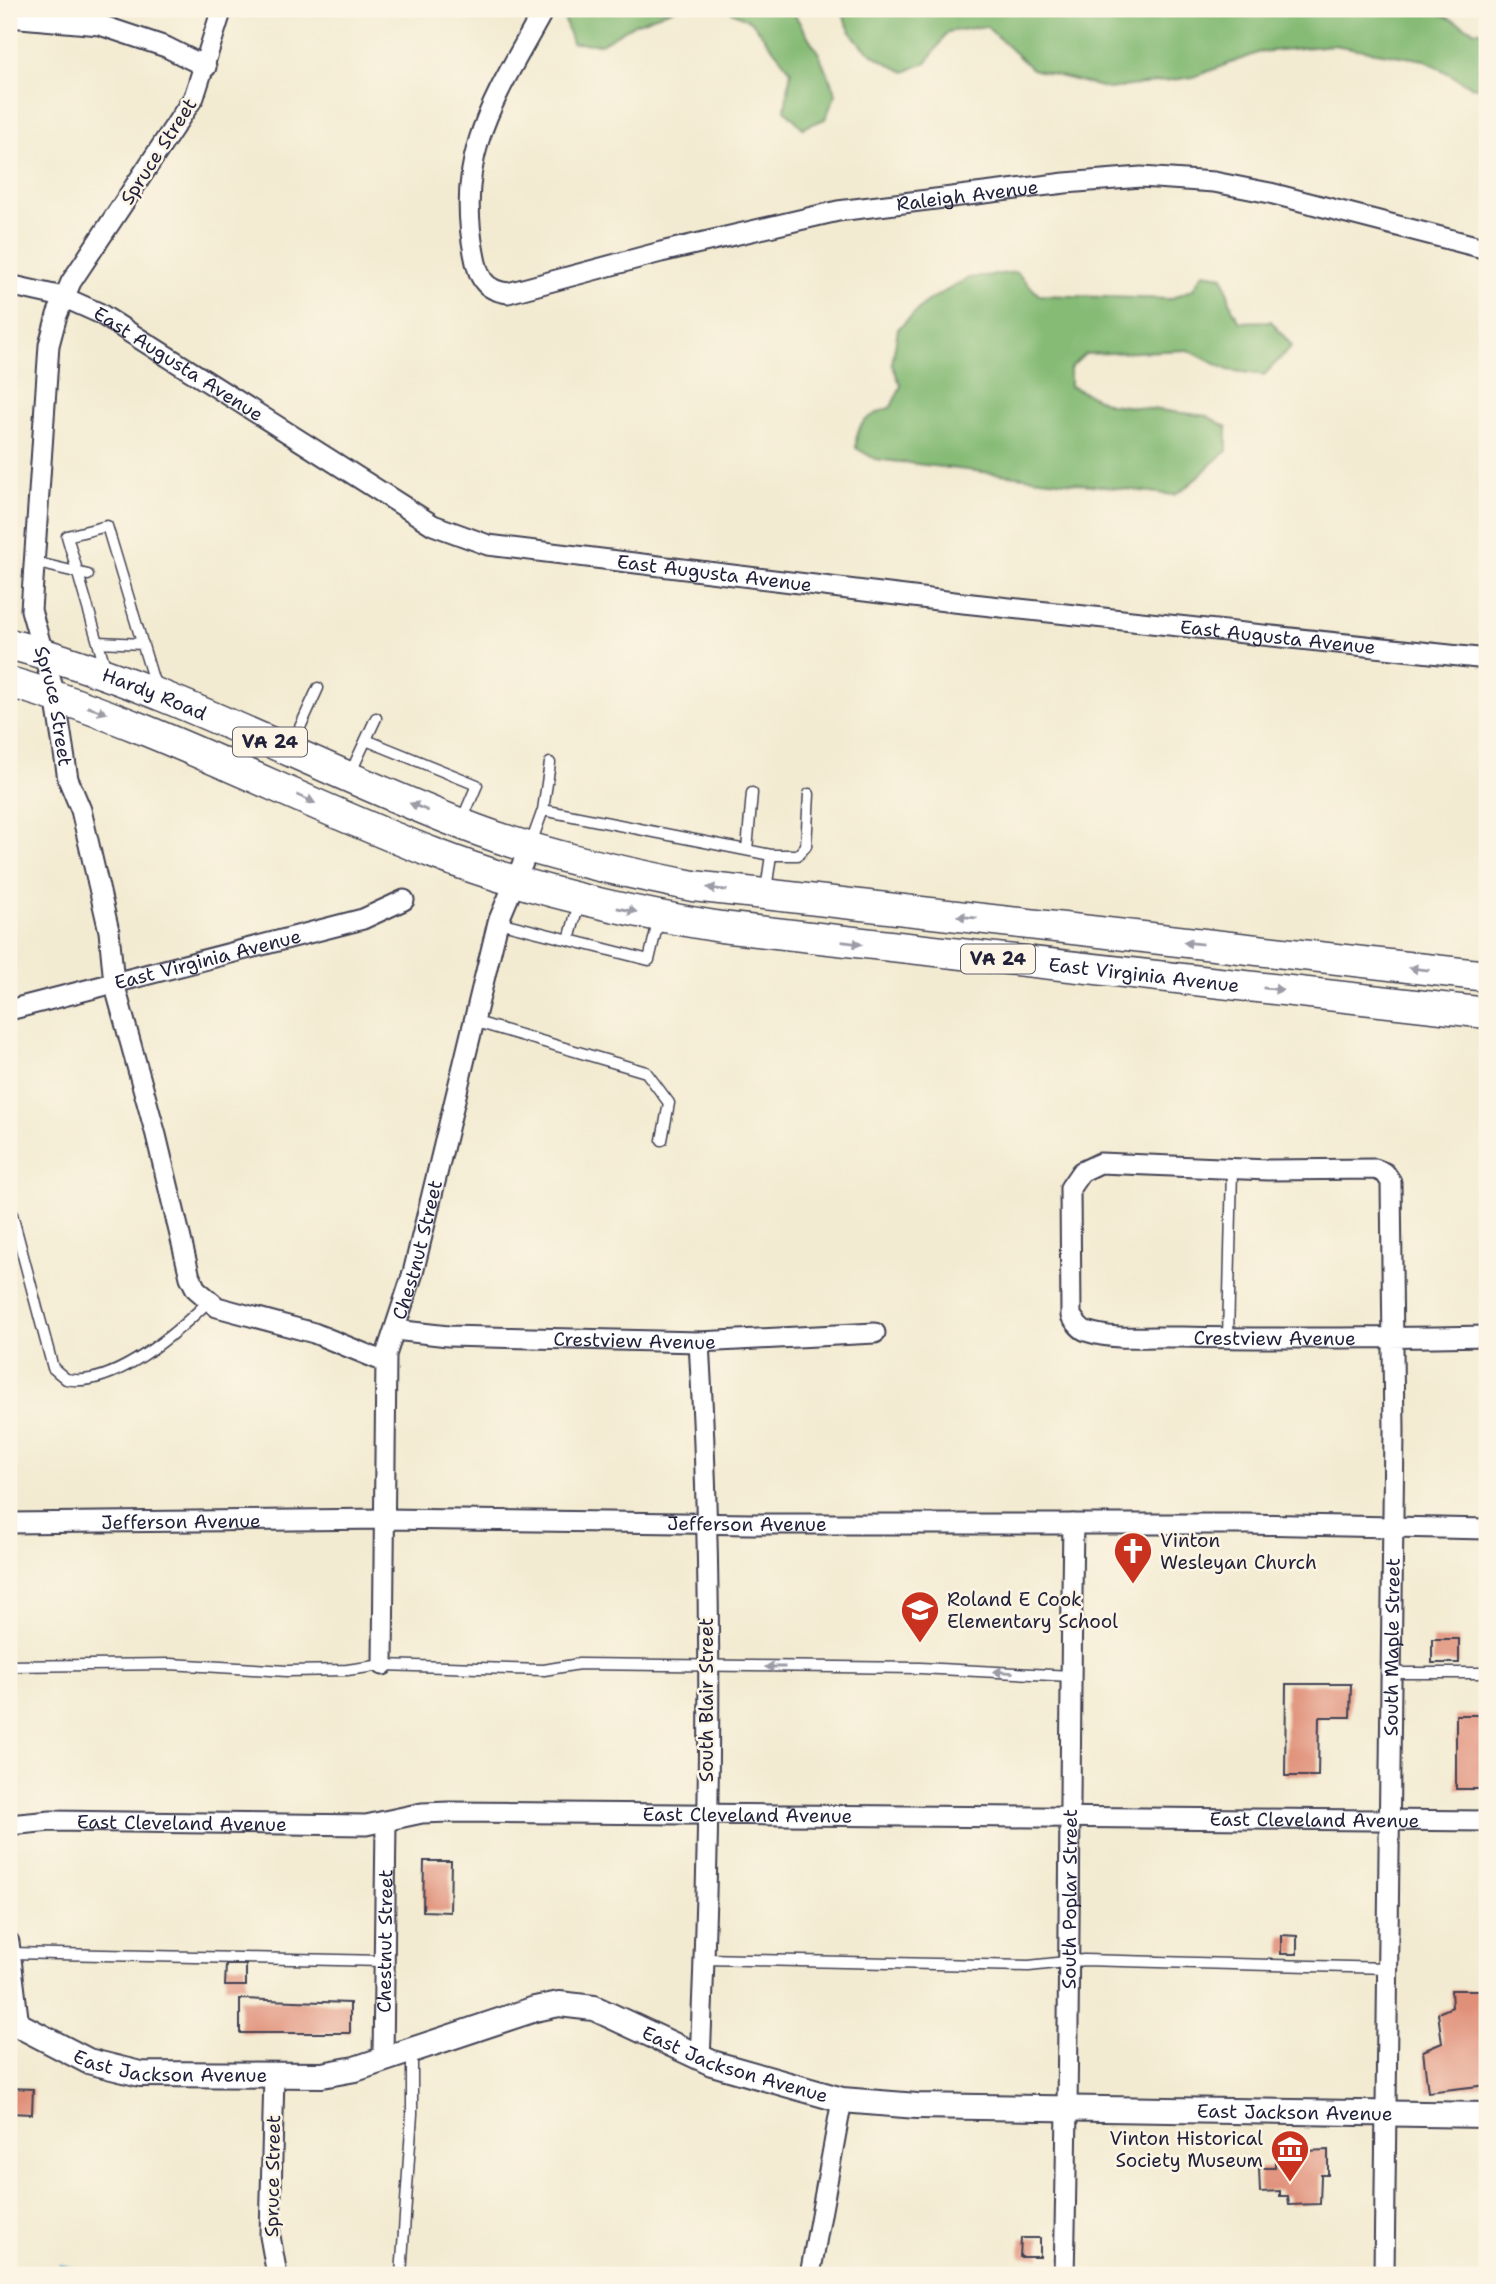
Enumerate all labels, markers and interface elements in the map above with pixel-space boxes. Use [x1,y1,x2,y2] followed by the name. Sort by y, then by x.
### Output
[115,93,202,209] street label: Spruce Street
[895,174,1040,217] street label: Raleigh Avenue
[89,301,268,427] street label: East Augusta Avenue
[615,549,813,598] street label: East Augusta Avenue
[1179,614,1377,660] street label: East Augusta Avenue
[29,643,78,768] street label: Spruce Street
[99,662,211,726] street label: Hardy Road
[87,705,108,716] one-way arrow
[233,728,307,756] road number: VA 24
[296,794,317,805] one-way arrow
[409,802,430,813] one-way arrow
[706,883,728,894] one-way arrow
[616,905,638,916] one-way arrow
[956,912,978,923] one-way arrow
[112,923,304,995] street label: East Virginia Avenue
[841,937,863,948] one-way arrow
[1182,937,1204,948] one-way arrow
[961,944,1035,974] road number: VA 24
[1047,952,1241,998] street label: East Virginia Avenue
[1408,963,1430,974] one-way arrow
[1262,983,1284,994] one-way arrow
[387,1177,448,1323] street label: Chestnut Street
[1193,1325,1356,1351] street label: Crestview Avenue
[553,1327,716,1355] street label: Crestview Avenue
[101,1508,261,1535] street label: Jefferson Avenue
[667,1511,827,1537] street label: Jefferson Avenue
[1160,1528,1317,1575] place label: Vinton Wesleyan Church
[1112,1530,1154,1585] church icon: Vinton Wesleyan Church
[1378,1558,1405,1736] street label: South Maple Street
[947,1587,1118,1634] place label: Roland E Cook Elementary School
[899,1589,941,1644] school or university icon: Roland E Cook Elementary School
[694,1618,719,1782] street label: South Blair Street
[764,1661,786,1673] one-way arrow
[991,1667,1013,1678] one-way arrow
[642,1802,853,1828] street label: East Cleveland Avenue
[1209,1807,1420,1833] street label: East Cleveland Avenue
[77,1809,287,1837] street label: East Cleveland Avenue
[1056,1809,1083,1989] street label: South Poplar Street
[372,1869,398,2013] street label: Chestnut Street
[638,2020,831,2108] street label: East Jackson Avenue
[69,2043,267,2088] street label: East Jackson Avenue
[1197,2098,1393,2127] street label: East Jackson Avenue
[259,2115,286,2237] street label: Spruce Street
[1109,2126,1263,2173] place label: Vinton Historical Society Museum
[1269,2128,1311,2183] museum icon: Vinton Historical Society Museum

